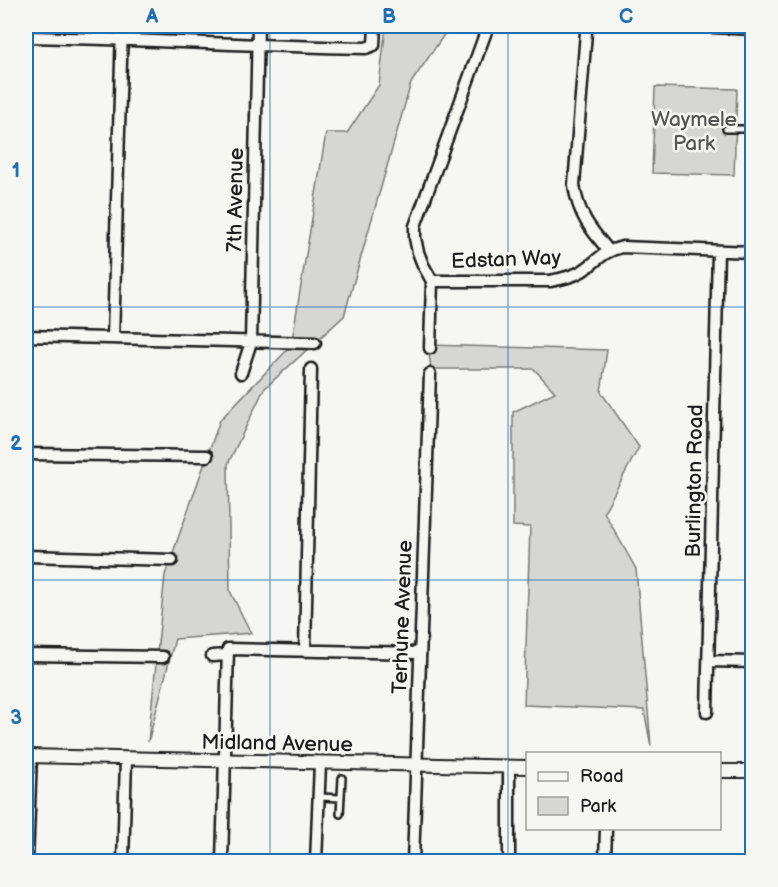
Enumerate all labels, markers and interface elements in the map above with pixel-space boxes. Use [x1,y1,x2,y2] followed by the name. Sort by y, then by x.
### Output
[145,5,159,29] text: A
[382,5,396,29] text: B
[619,5,633,29] text: C
[651,107,737,156] park label: Waymele Park
[222,148,249,252] street label: 7th Avenue
[12,159,20,183] text: 1
[451,245,562,274] street label: Edstan Way
[681,404,708,558] street label: Burlington Road
[10,432,22,456] text: 2
[387,540,418,694] street label: Terhune Avenue
[10,706,22,730] text: 3
[201,730,353,757] street label: Midland Avenue
[526,752,721,830] legend
[580,766,624,787] text: Road
[580,796,616,817] text: Park

